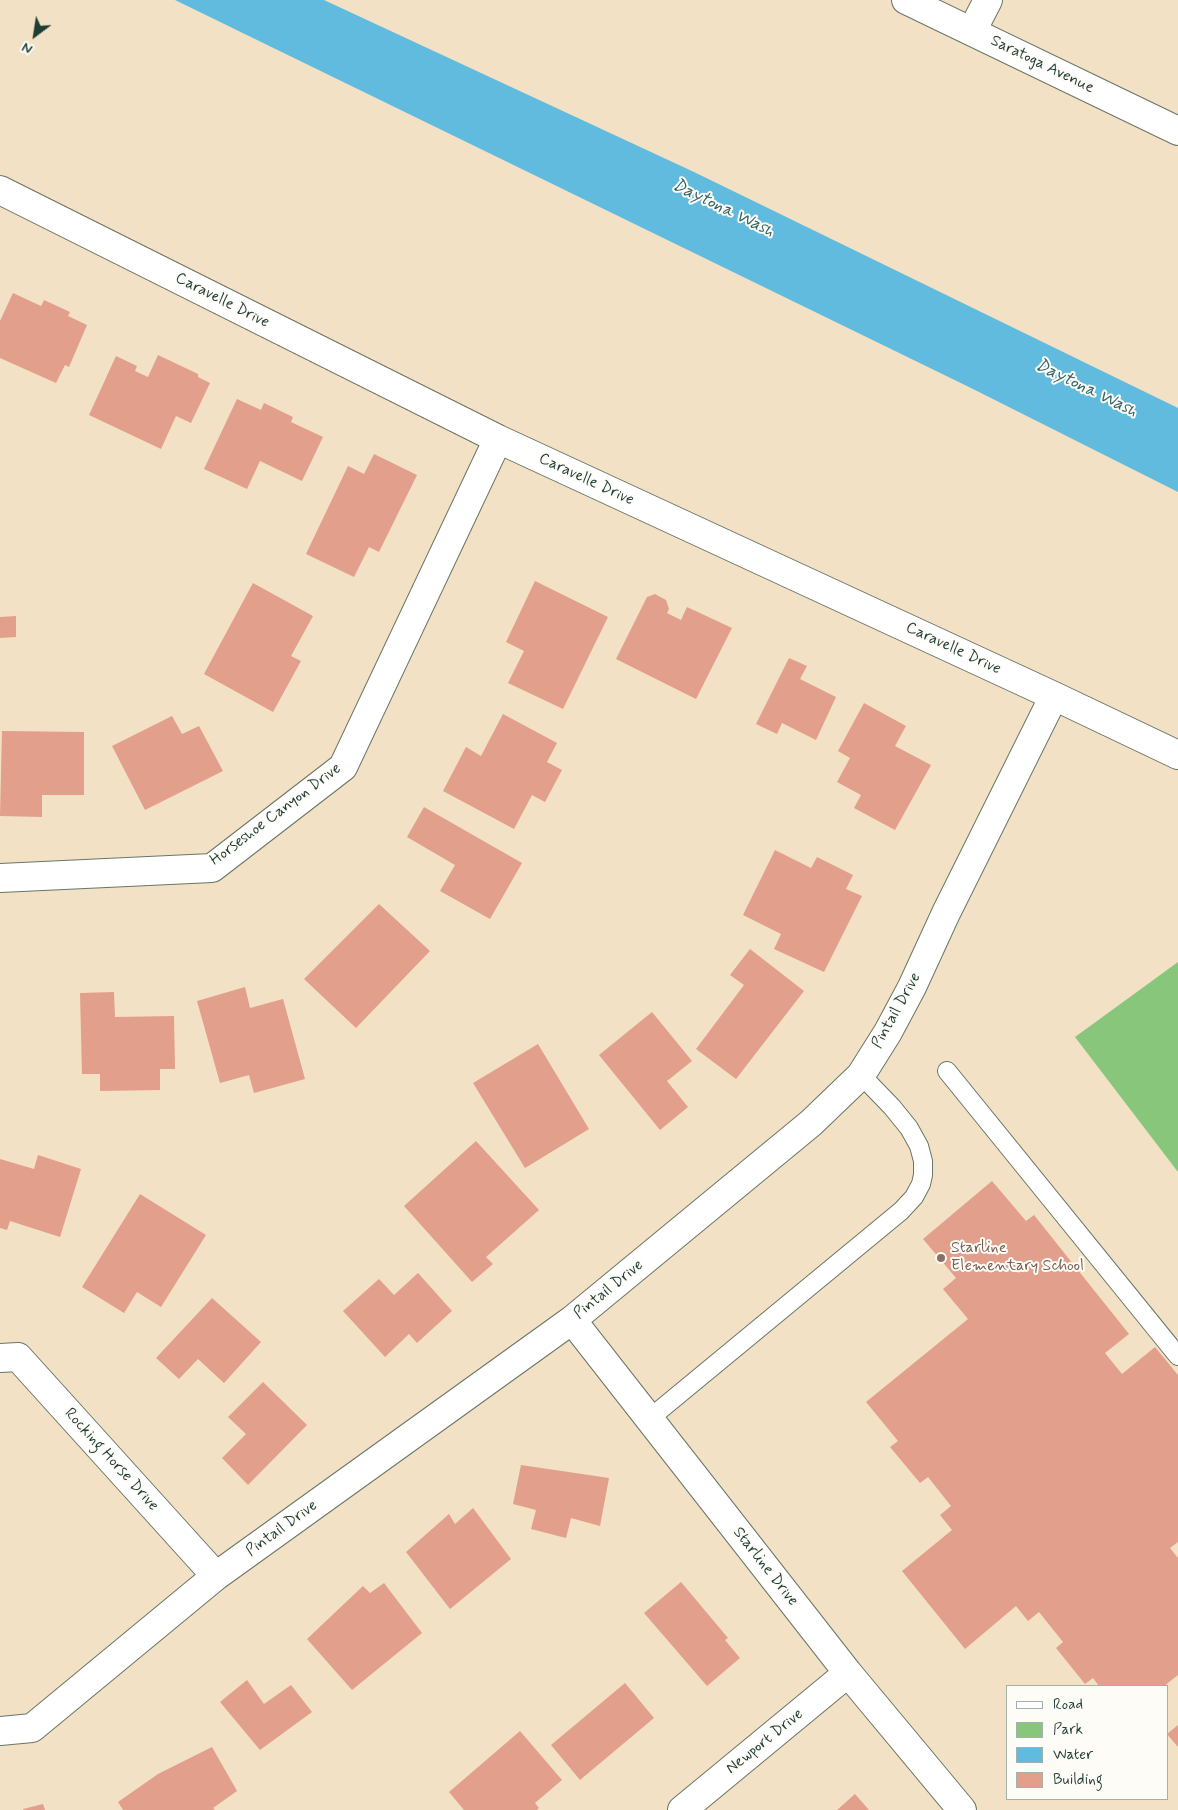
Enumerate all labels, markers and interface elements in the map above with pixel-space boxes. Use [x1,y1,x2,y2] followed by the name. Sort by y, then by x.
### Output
[10,10,60,60] north arrow
[987,32,1097,98] street label: Saratoga Avenue
[19,38,36,58] text: N
[668,175,778,243] water label: Daytona Wash
[172,269,272,333] street label: Caravelle Drive
[1031,355,1141,423] water label: Daytona Wash
[535,450,637,510] street label: Caravelle Drive
[902,619,1004,679] street label: Caravelle Drive
[207,760,345,870] street label: Horseshoe Canyon Drive
[868,970,926,1052] street label: Pintail Drive
[951,1239,1084,1277] place label: Starline Elementary School
[935,1252,947,1264] marker: Starline Elementary School
[570,1256,648,1324] street label: Pintail Drive
[60,1405,162,1515] street label: Rocking Horse Drive
[243,1497,321,1561] street label: Pintail Drive
[728,1524,802,1610] street label: Starline Drive
[1006,1685,1168,1800] legend
[1053,1695,1083,1715] text: Road
[723,1705,807,1779] street label: Newport Drive
[1053,1720,1083,1740] text: Park
[1053,1745,1093,1765] text: Water
[1053,1770,1103,1790] text: Building

